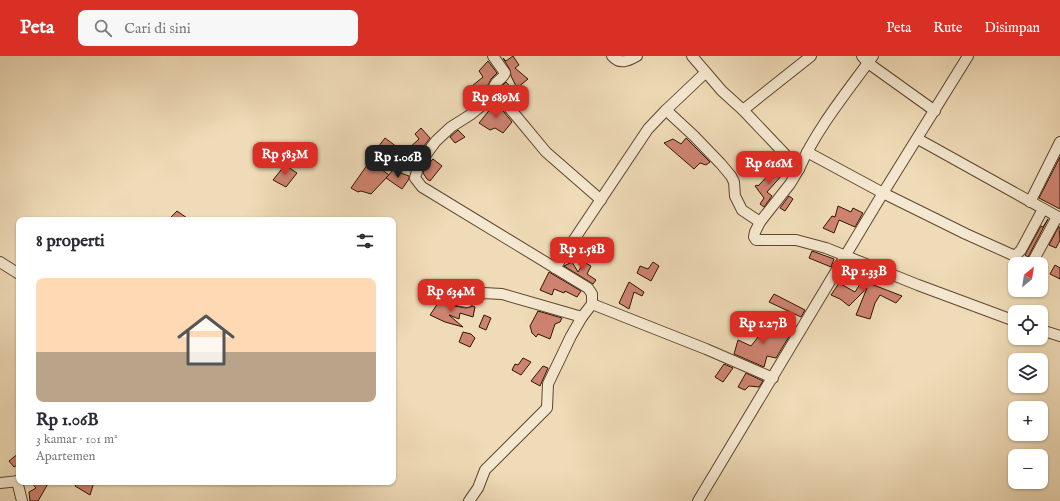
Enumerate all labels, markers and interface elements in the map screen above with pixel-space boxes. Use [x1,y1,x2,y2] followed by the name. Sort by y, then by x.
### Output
[78,10,358,46] search box
[20,16,54,40] text: Peta
[92,17,114,39] icon: search
[124,19,191,38] text: Cari di sini
[886,19,911,37] text: Peta
[933,19,962,37] text: Rute
[984,19,1040,37] text: Disimpan
[459,85,533,119] pin: Rp 689M
[472,89,520,106] text: Rp 689M
[248,142,322,176] pin: Rp 583M
[357,145,439,179] pin: Rp 1.06B
[262,146,308,163] text: Rp 583M
[374,149,422,166] text: Rp 1.06B
[732,151,806,185] pin: Rp 616M
[745,155,793,172] text: Rp 616M
[354,230,376,252] icon: filters
[36,231,105,252] text: 8 properti
[541,237,623,271] pin: Rp 1.58B
[559,241,605,258] text: Rp 1.58B
[1008,257,1048,297] north arrow
[1008,257,1048,489] map controls
[823,259,905,293] pin: Rp 1.33B
[841,263,887,280] text: Rp 1.33B
[414,279,488,313] pin: Rp 634M
[427,283,475,300] text: Rp 634M
[170,304,242,376] icon: home
[1008,305,1048,345] button: locate
[722,311,804,345] pin: Rp 1.27B
[739,315,787,332] text: Rp 1.27B
[1008,353,1048,393] button: layers
[1008,401,1048,441] button: +
[36,410,99,431] text: Rp 1.06B
[36,431,118,448] text: 3 kamar · 101 m²
[36,448,96,465] text: Apartemen
[1008,449,1048,489] button: −

